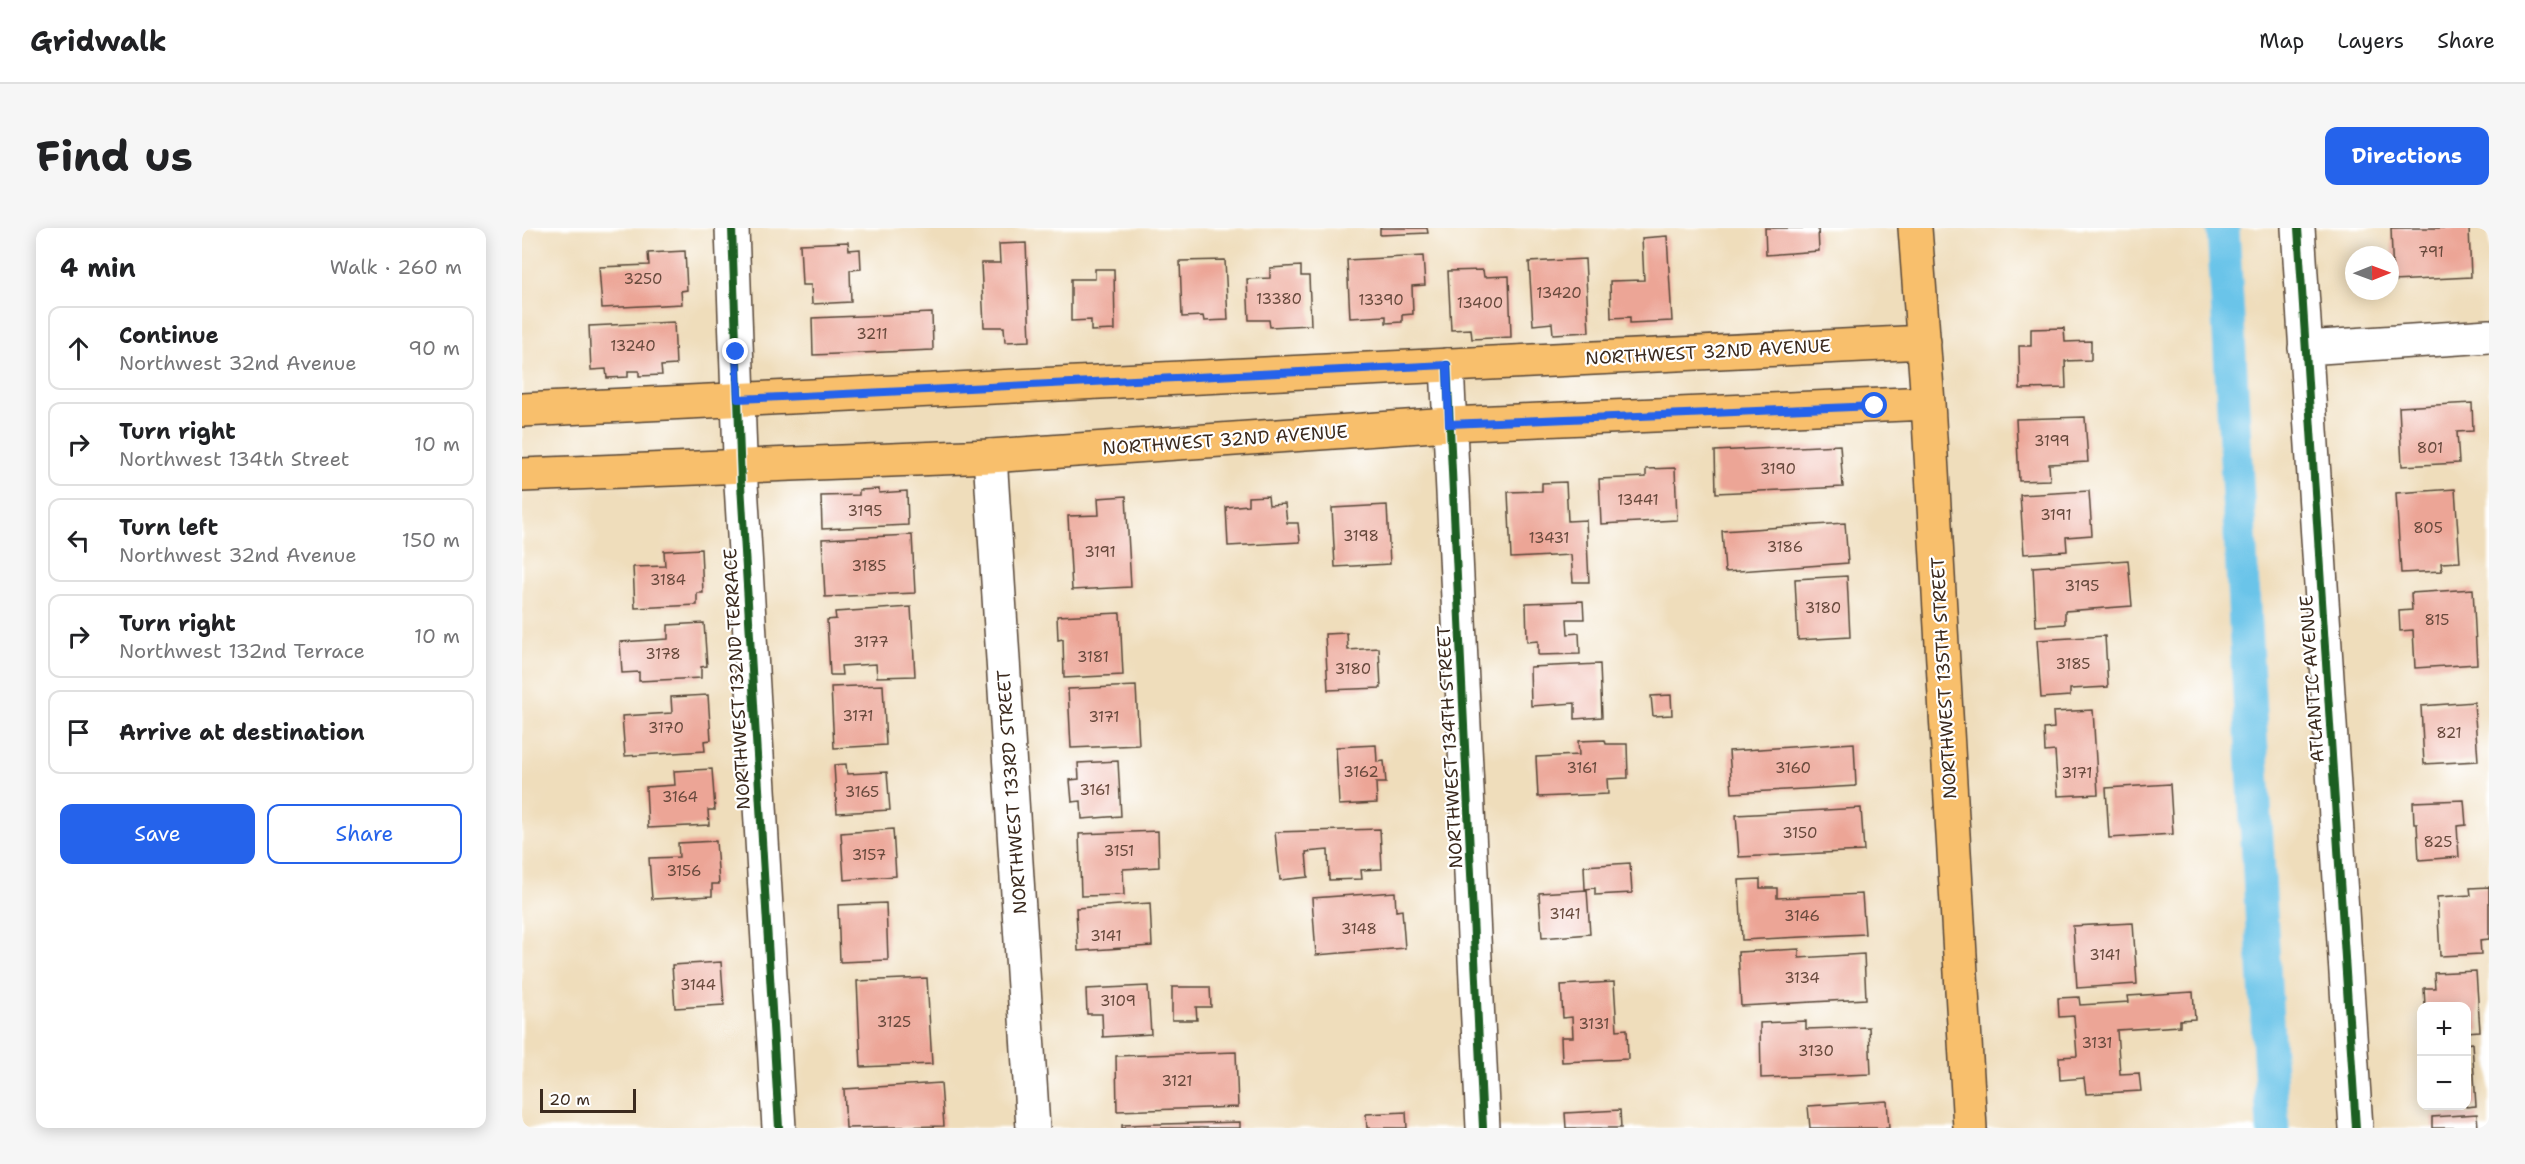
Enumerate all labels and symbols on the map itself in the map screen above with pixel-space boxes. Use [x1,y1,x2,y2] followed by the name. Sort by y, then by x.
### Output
[2418,242,2444,262] house number: 791
[2345,246,2399,300] north arrow
[623,269,663,289] house number: 3250
[1536,283,1582,303] house number: 13420
[1256,289,1302,309] house number: 13380
[1358,290,1404,310] house number: 13390
[1457,293,1503,313] house number: 13400
[856,324,888,344] house number: 3211
[1585,334,1831,370] street label: NORTHWEST 32ND AVENUE
[610,336,656,356] house number: 13240
[722,338,748,364] route end
[1861,392,1887,418] route start
[1102,419,1348,461] street label: NORTHWEST 32ND AVENUE
[2034,431,2070,451] house number: 3199
[2417,438,2443,458] house number: 801
[1760,459,1796,479] house number: 3190
[1617,490,1659,510] house number: 13441
[848,501,882,521] house number: 3195
[2040,505,2072,525] house number: 3191
[2413,518,2443,538] house number: 805
[1343,526,1379,546] house number: 3198
[1529,528,1569,548] house number: 13431
[1767,537,1803,557] house number: 3186
[1084,542,1116,562] house number: 3191
[718,548,756,810] street label: NORTHWEST 132ND TERRACE
[851,556,887,576] house number: 3185
[1926,556,1962,800] street label: NORTHWEST 135TH STREET
[650,570,686,590] house number: 3184
[2065,576,2099,596] house number: 3195
[2294,594,2330,764] street label: ATLANTIC AVENUE
[1805,598,1841,618] house number: 3180
[2424,610,2450,630] house number: 815
[1432,625,1468,869] street label: NORTHWEST 134TH STREET
[853,632,889,652] house number: 3177
[645,644,681,664] house number: 3178
[1077,647,1109,667] house number: 3181
[2055,654,2091,674] house number: 3185
[1335,659,1371,679] house number: 3180
[991,669,1033,915] street label: NORTHWEST 133RD STREET
[842,706,874,726] house number: 3171
[1088,707,1120,727] house number: 3171
[648,718,684,738] house number: 3170
[2436,723,2462,743] house number: 821
[1566,758,1598,778] house number: 3161
[1775,758,1811,778] house number: 3160
[1343,762,1379,782] house number: 3162
[2061,763,2093,783] house number: 3171
[1079,780,1111,800] house number: 3161
[845,782,879,802] house number: 3165
[662,787,698,807] house number: 3164
[1782,823,1818,843] house number: 3150
[2424,832,2453,852] house number: 825
[1104,841,1134,861] house number: 3151
[852,845,886,865] house number: 3157
[666,861,702,881] house number: 3156
[1549,904,1581,924] house number: 3141
[1784,906,1820,926] house number: 3146
[1341,919,1377,939] house number: 3148
[1090,926,1122,946] house number: 3141
[2089,945,2121,965] house number: 3141
[1784,968,1820,988] house number: 3134
[680,975,716,995] house number: 3144
[1100,991,1136,1011] house number: 3109
[877,1012,911,1032] house number: 3125
[1578,1014,1610,1034] house number: 3131
[2081,1033,2113,1053] house number: 3131
[1798,1041,1834,1061] house number: 3130
[1161,1071,1193,1091] house number: 3121
[540,1086,636,1114] scale bar

